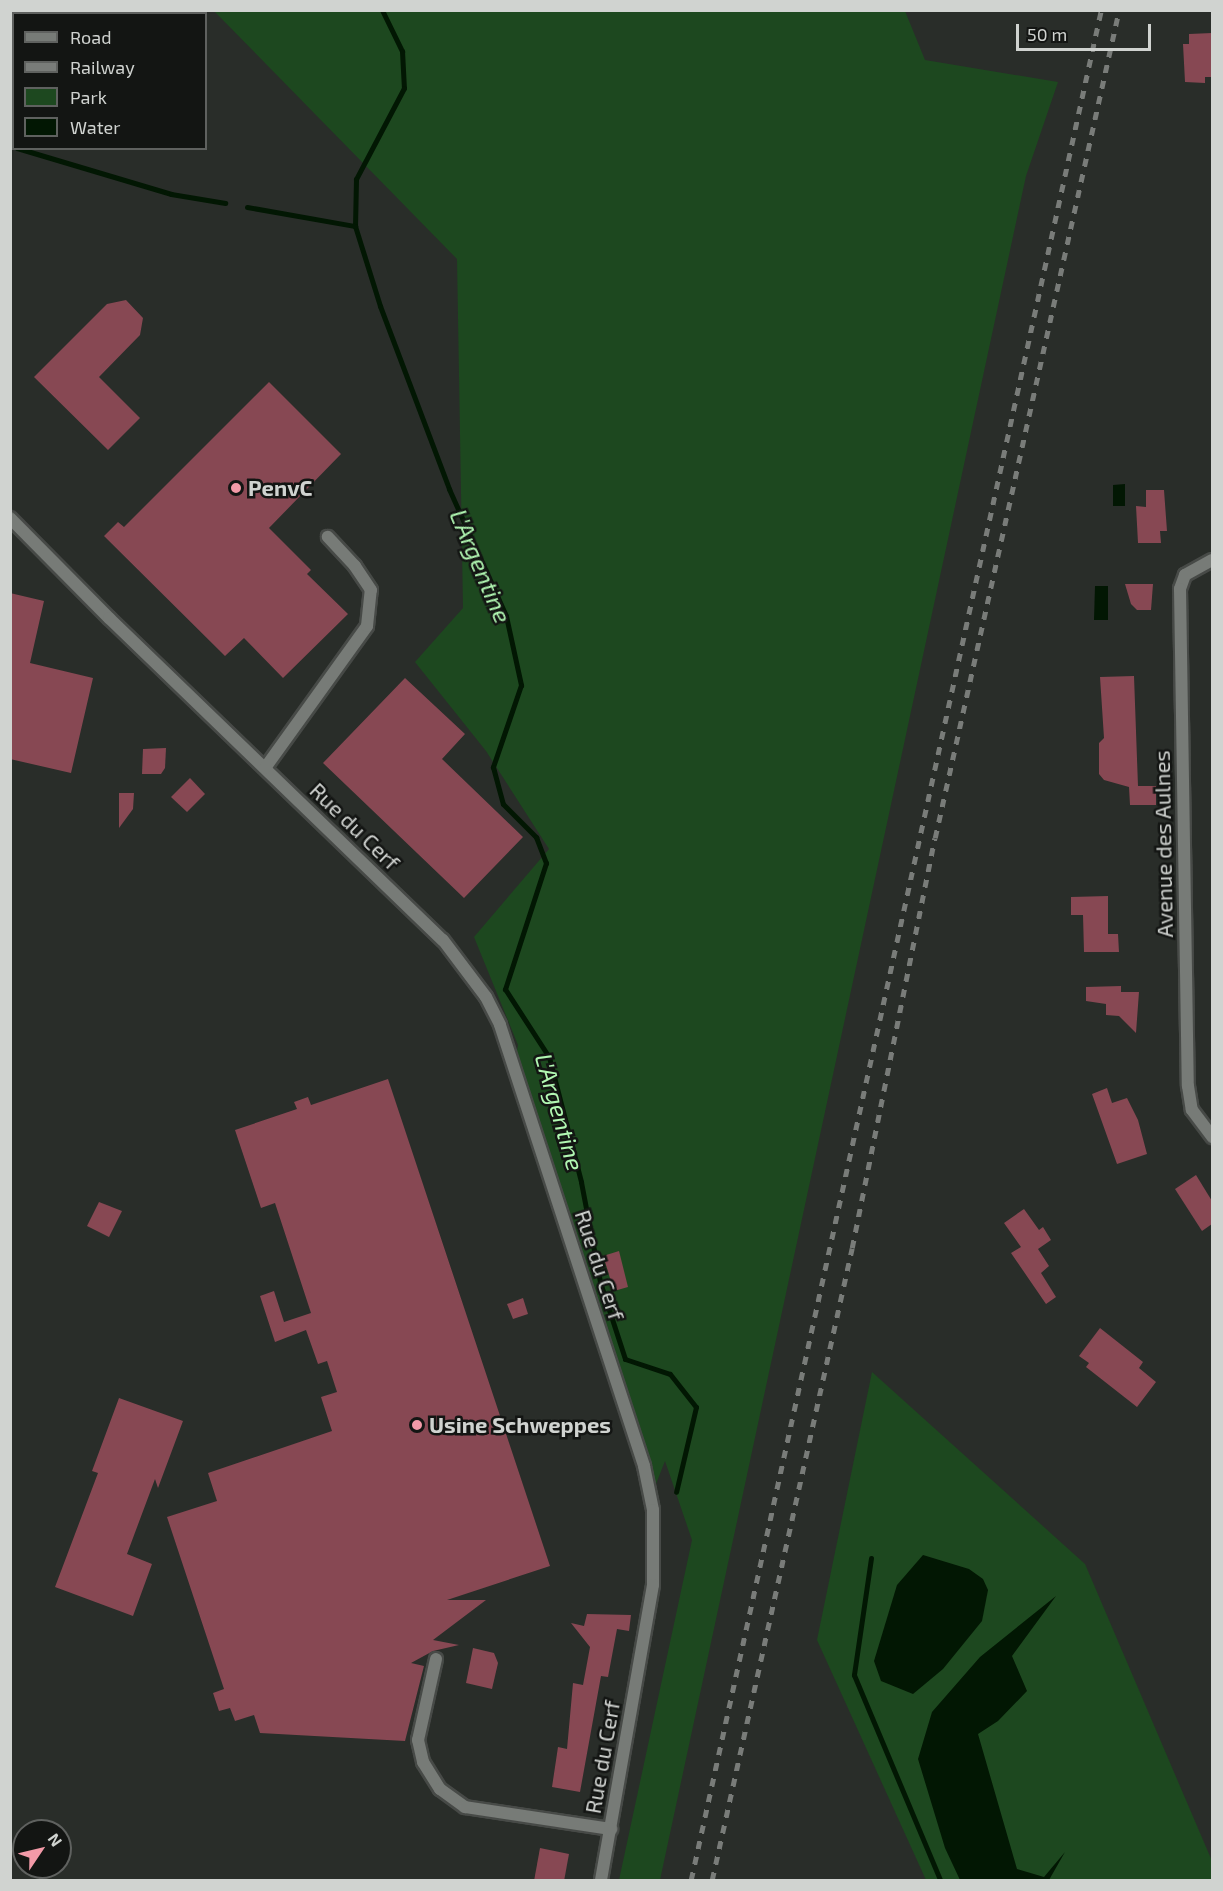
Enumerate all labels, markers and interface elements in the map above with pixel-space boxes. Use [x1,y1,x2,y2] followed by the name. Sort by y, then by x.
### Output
[12,12,207,150] legend
[1019,12,1154,50] scale bar
[1027,23,1067,45] text: 50 m
[70,26,111,48] text: Road
[70,56,135,78] text: Railway
[70,86,107,108] text: Park
[70,116,120,138] text: Water
[248,475,313,501] place label: PenvC
[229,481,243,495] marker: PenvC
[444,505,518,627] water label: L'Argentine
[1148,750,1178,938] street label: Avenue des Aulnes
[305,777,405,875] street label: Rue du Cerf
[530,1050,590,1174] water label: L'Argentine
[570,1206,630,1324] street label: Rue du Cerf
[429,1412,611,1438] place label: Usine Schweppes
[410,1418,424,1432] marker: Usine Schweppes
[579,1698,625,1816] street label: Rue du Cerf
[12,1819,72,1879] north arrow
[44,1829,67,1850] text: N

